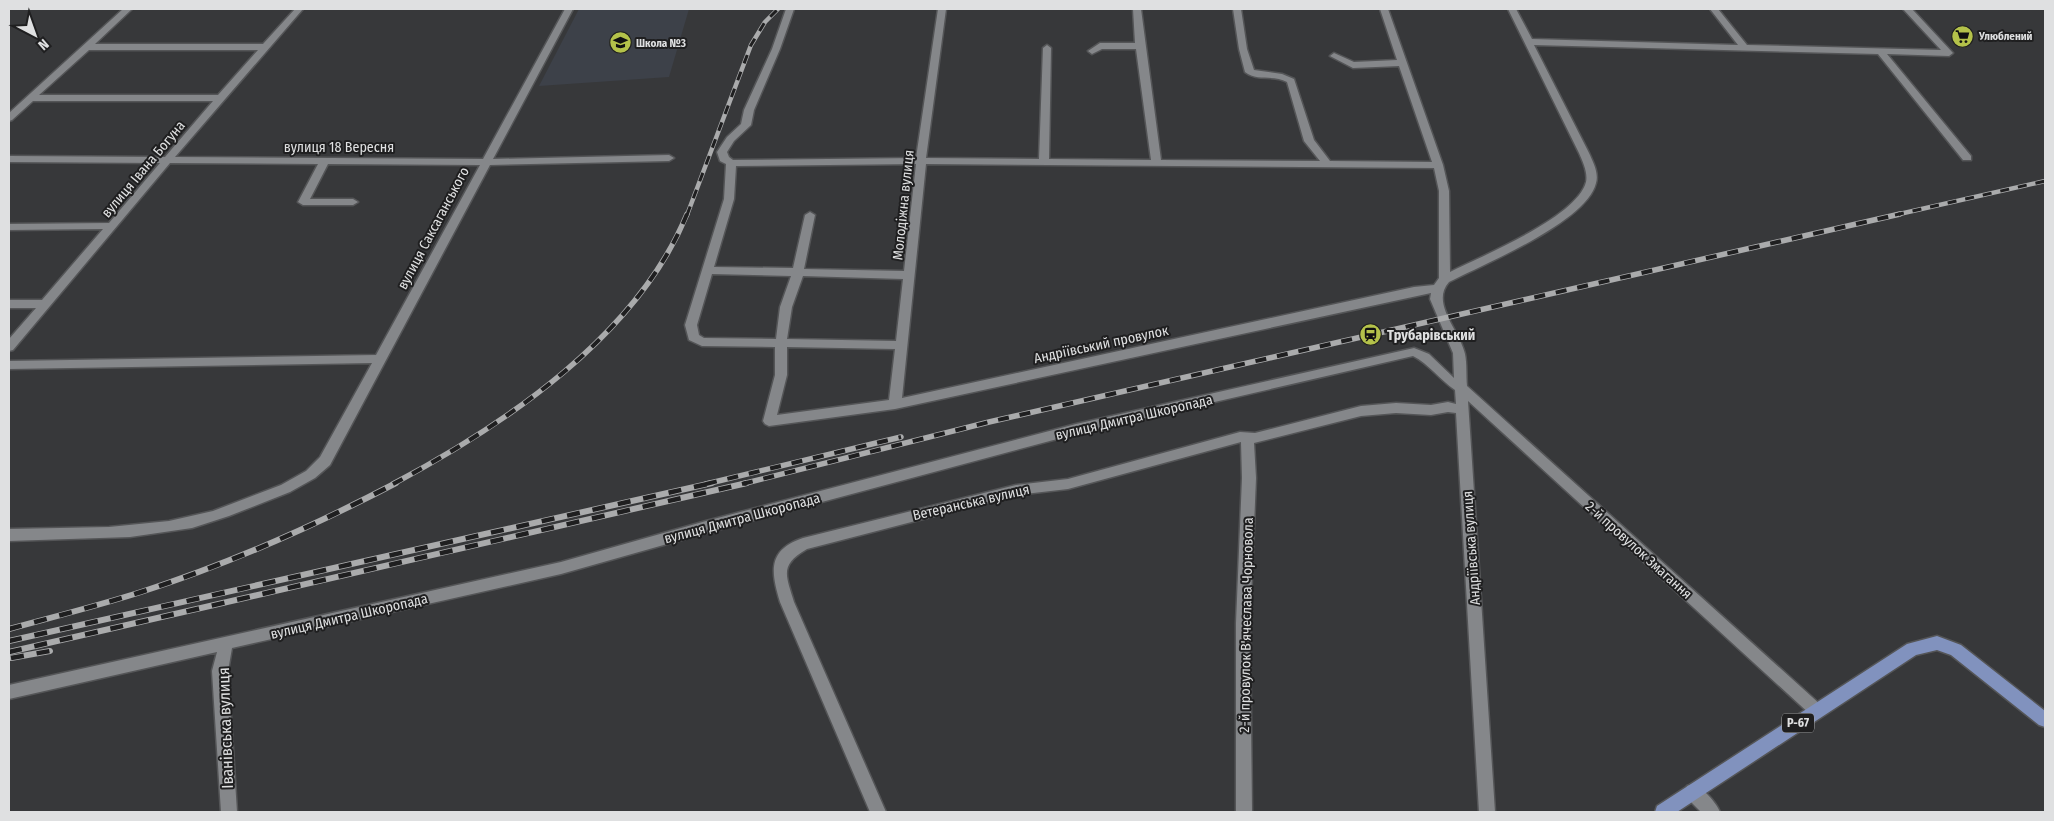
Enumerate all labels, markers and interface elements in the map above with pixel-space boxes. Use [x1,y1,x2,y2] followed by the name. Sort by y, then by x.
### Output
[10,10,60,60] north arrow
[1951,24,1975,48] supermarket icon: Улюблений
[1978,30,2033,43] place label: Улюблений
[608,31,632,55] school or university icon: Школа №3
[34,35,52,54] text: N
[636,37,686,50] place label: Школа №3
[98,117,189,221] street label: вулиця Івана Богуна
[284,139,394,156] street label: вулиця 18 Вересня
[889,149,918,261] street label: Молодіжна вулиця
[394,164,473,292] street label: вулиця Саксаганського
[1032,322,1170,367] street label: Андріївський провулок
[1359,323,1383,347] station icon: Трубарівський
[1387,327,1475,344] place label: Трубарівський
[1054,391,1214,444] street label: вулиця Дмитра Шкоропада
[911,481,1031,524] street label: Ветеранська вулиця
[662,489,822,547] street label: вулиця Дмитра Шкоропада
[1459,490,1484,606] street label: Андріївська вулиця
[1582,498,1695,603] street label: 2-й провулок Змагання
[1236,517,1257,733] street label: 2-й провулок В'ячеслава Чорновола
[269,590,429,643] street label: вулиця Дмитра Шкоропада
[214,667,237,789] street label: Іванівська вулиця
[1782,714,1814,732] road number: Р-67

